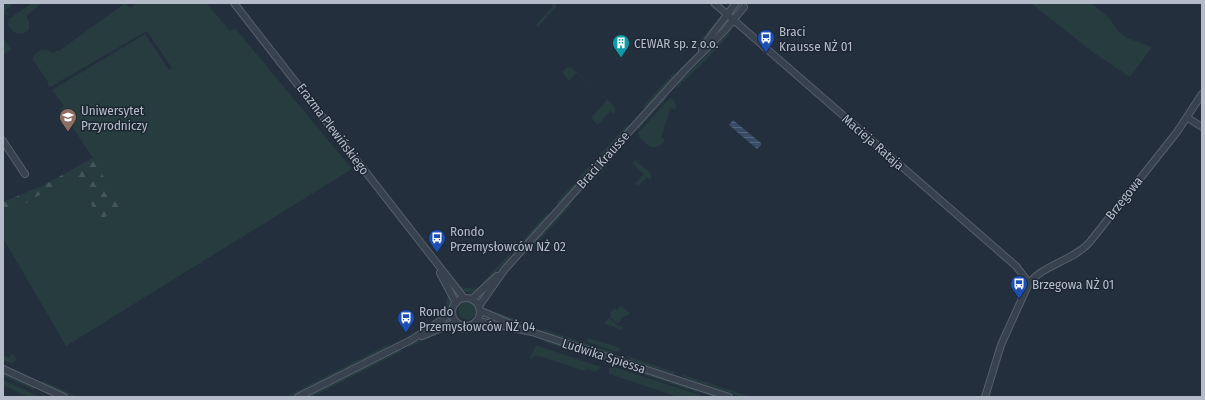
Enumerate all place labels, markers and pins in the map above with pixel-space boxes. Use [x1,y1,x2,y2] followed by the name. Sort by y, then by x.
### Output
[779,24,852,54] place label: Braci Krausse NŻ 01
[756,28,776,53] bus stop icon: Braci Krausse NŻ 01
[611,33,631,58] building icon: CEWAR sp. z o.o.
[634,36,719,51] place label: CEWAR sp. z o.o.
[81,103,148,133] place label: Uniwersytet Przyrodniczy
[58,107,78,132] school or university icon: Uniwersytet Przyrodniczy
[450,224,566,254] place label: Rondo Przemysłowców NŻ 02
[427,228,447,253] bus stop icon: Rondo Przemysłowców NŻ 02
[1009,274,1029,299] bus stop icon: Brzegowa NŻ 01
[1032,277,1114,292] place label: Brzegowa NŻ 01
[419,304,535,334] place label: Rondo Przemysłowców NŻ 04
[396,308,416,333] bus stop icon: Rondo Przemysłowców NŻ 04

